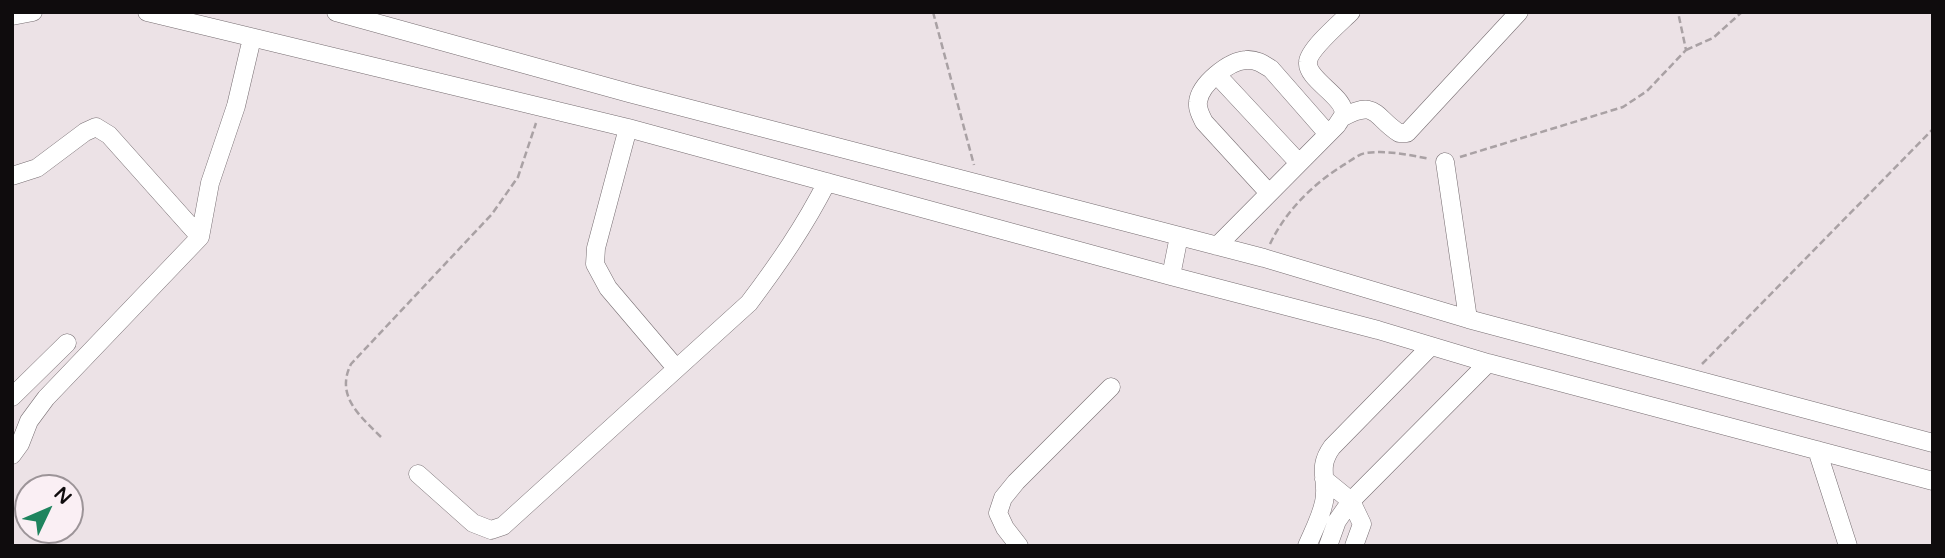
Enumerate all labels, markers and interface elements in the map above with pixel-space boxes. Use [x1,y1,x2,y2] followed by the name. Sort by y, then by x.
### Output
[14,474,84,544] north arrow
[49,483,76,509] text: N

